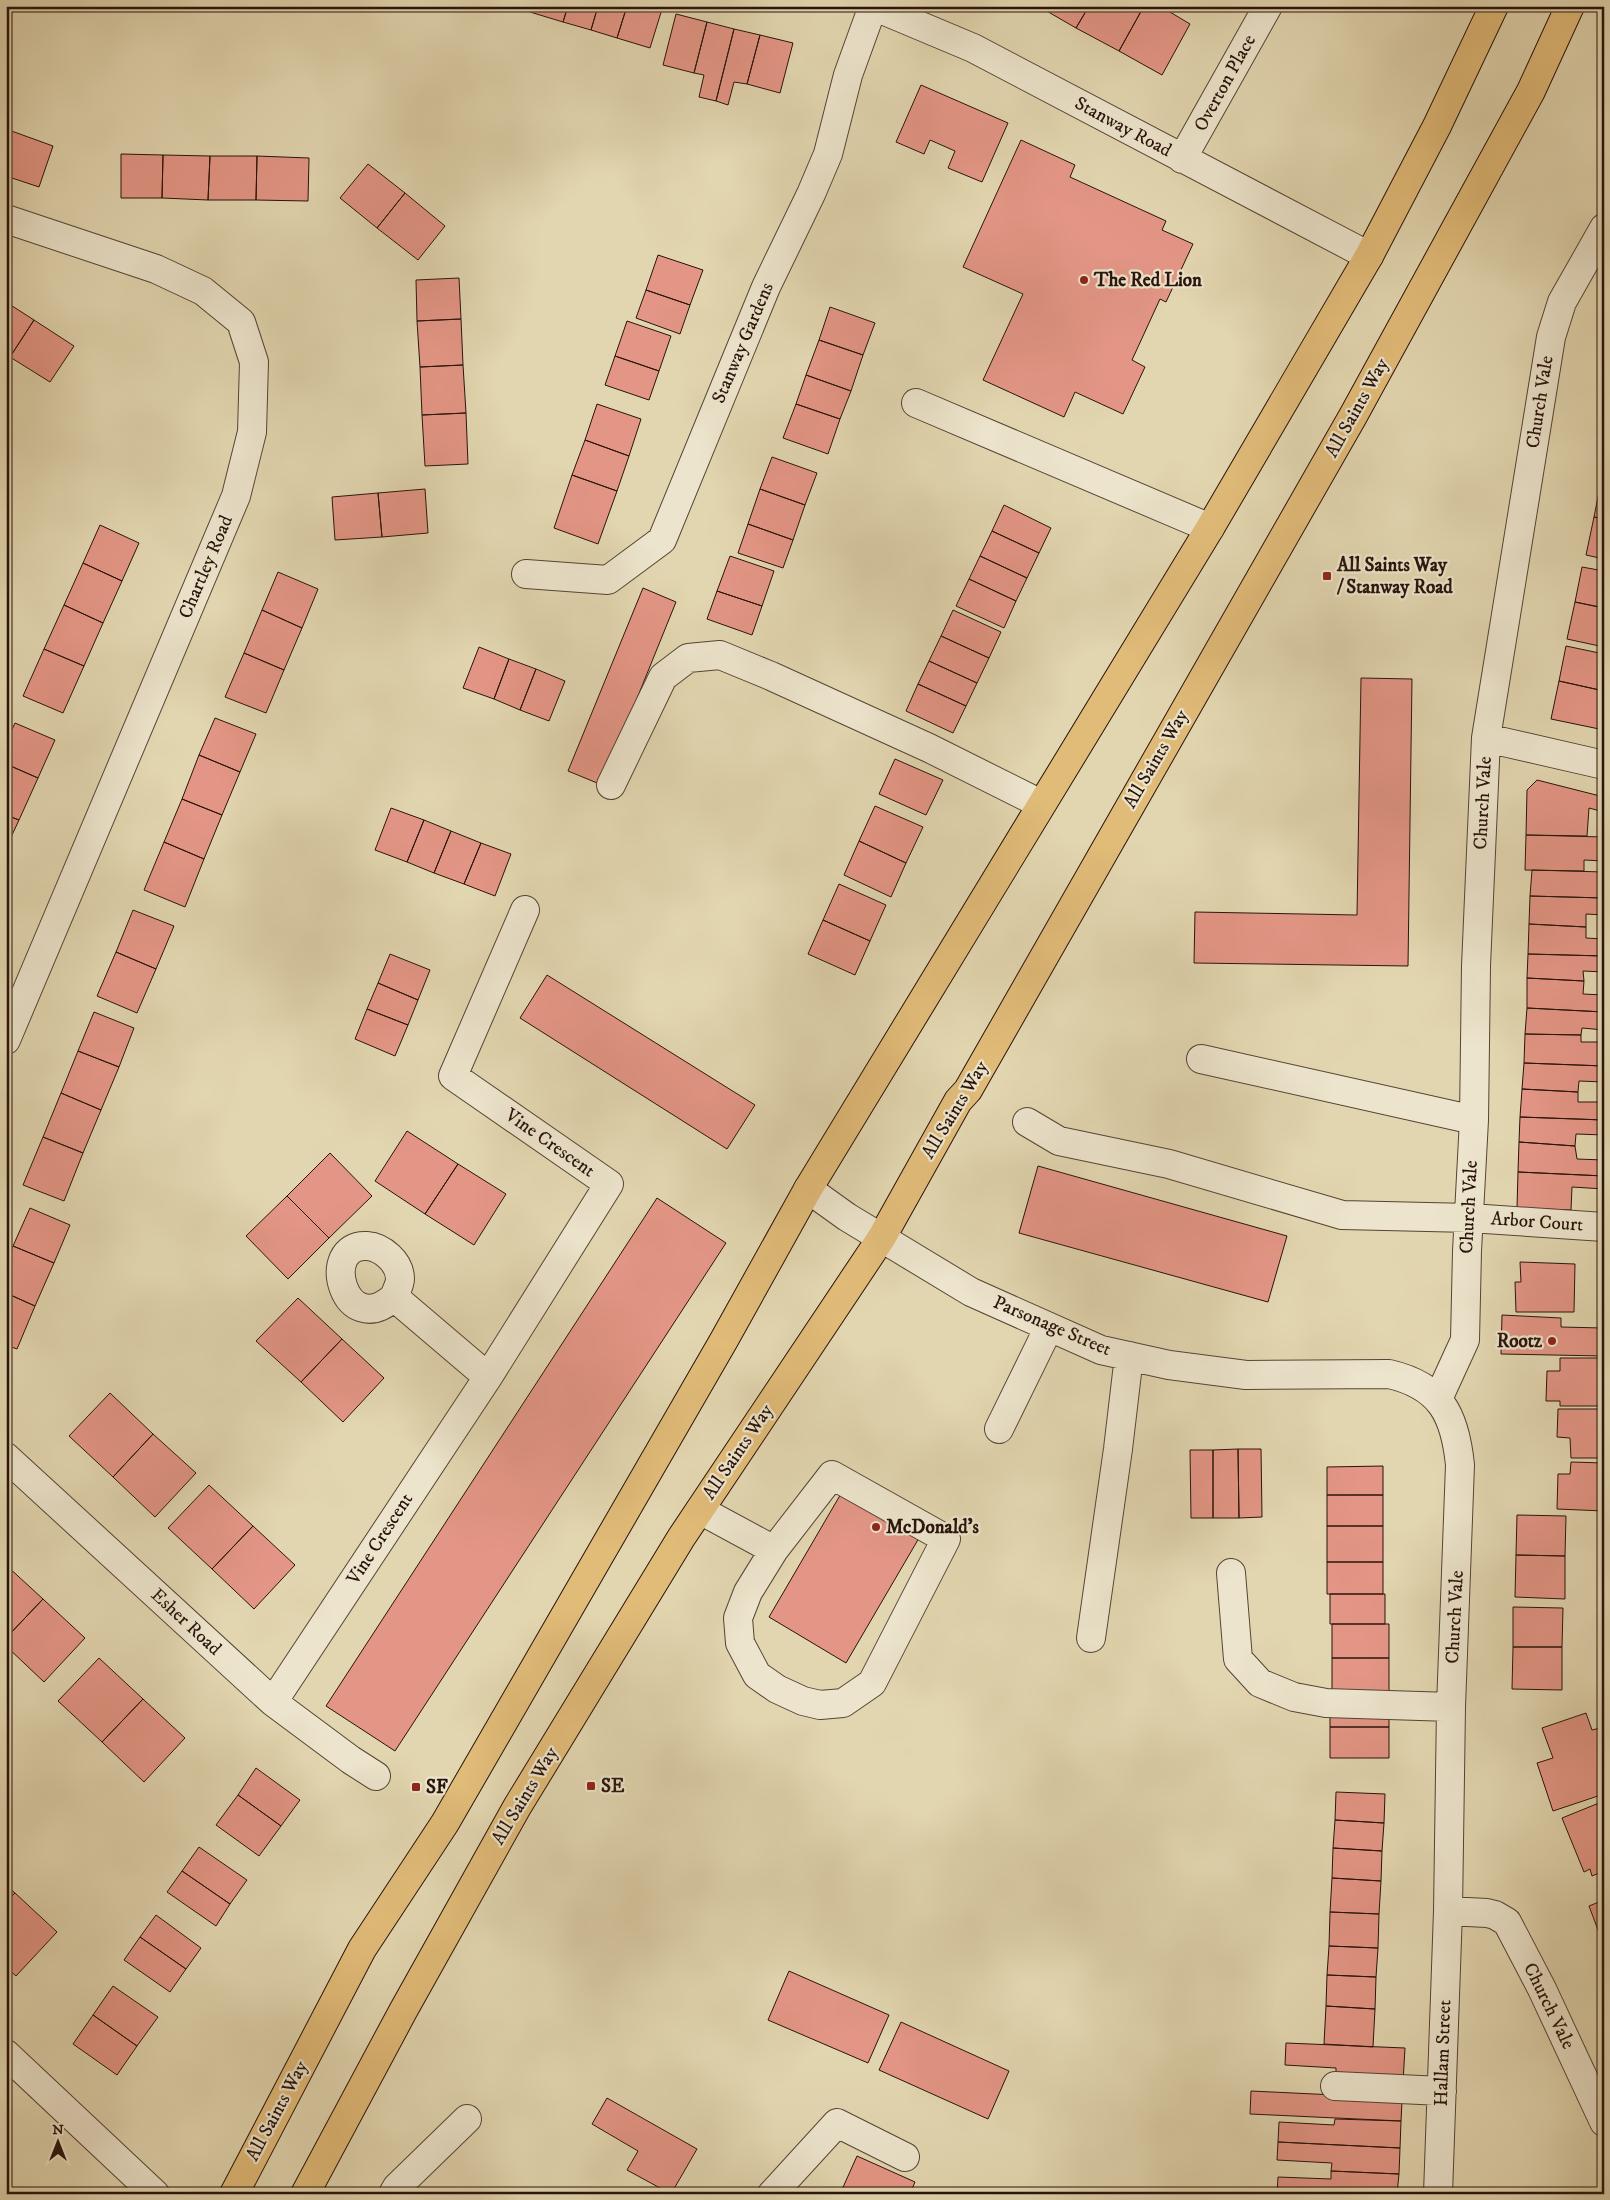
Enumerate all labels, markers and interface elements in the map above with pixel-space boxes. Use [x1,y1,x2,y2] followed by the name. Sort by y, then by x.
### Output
[1189,31,1261,135] street label: Overton Place
[1071,92,1176,162] street label: Stanway Road
[1093,269,1203,292] place label: The Red Lion
[1078,274,1090,286] marker: The Red Lion
[707,279,779,407] street label: Stanway Gardens
[1320,353,1394,462] street label: All Saints Way
[1521,354,1559,450] street label: Church Vale
[174,512,238,622] street label: Chartley Road
[1336,554,1453,599] place label: All Saints Way / Stanway Road
[1321,570,1333,582] marker: All Saints Way / Stanway Road
[1119,705,1194,812] street label: All Saints Way
[1469,756,1497,850] street label: Church Vale
[917,1056,994,1163] street label: All Saints Way
[500,1103,599,1182] street label: Vine Crescent
[1455,1160,1483,1254] street label: Church Vale
[1490,1207,1584,1237] street label: Arbor Court
[990,1291,1114,1361] street label: Parsonage Street
[1497,1330,1543,1353] place label: Rootz
[1546,1335,1558,1347] marker: Rootz
[698,1399,779,1504] street label: All Saints Way
[341,1489,418,1590] street label: Vine Crescent
[886,1516,979,1539] place label: McDonald's
[870,1521,882,1533] marker: McDonald's
[1441,1570,1469,1664] street label: Church Vale
[146,1584,226,1661] street label: Esher Road
[487,1742,564,1849] street label: All Saints Way
[601,1775,625,1798] place label: SE
[426,1776,448,1799] place label: SF
[585,1780,597,1792] marker: SE
[410,1781,422,1793] marker: SF
[1518,1959,1580,2053] street label: Church Vale
[1430,1999,1456,2107] street label: Hallam Street
[241,2056,313,2165] street label: All Saints Way
[32,2118,82,2168] north arrow
[52,2121,64,2139] text: N

